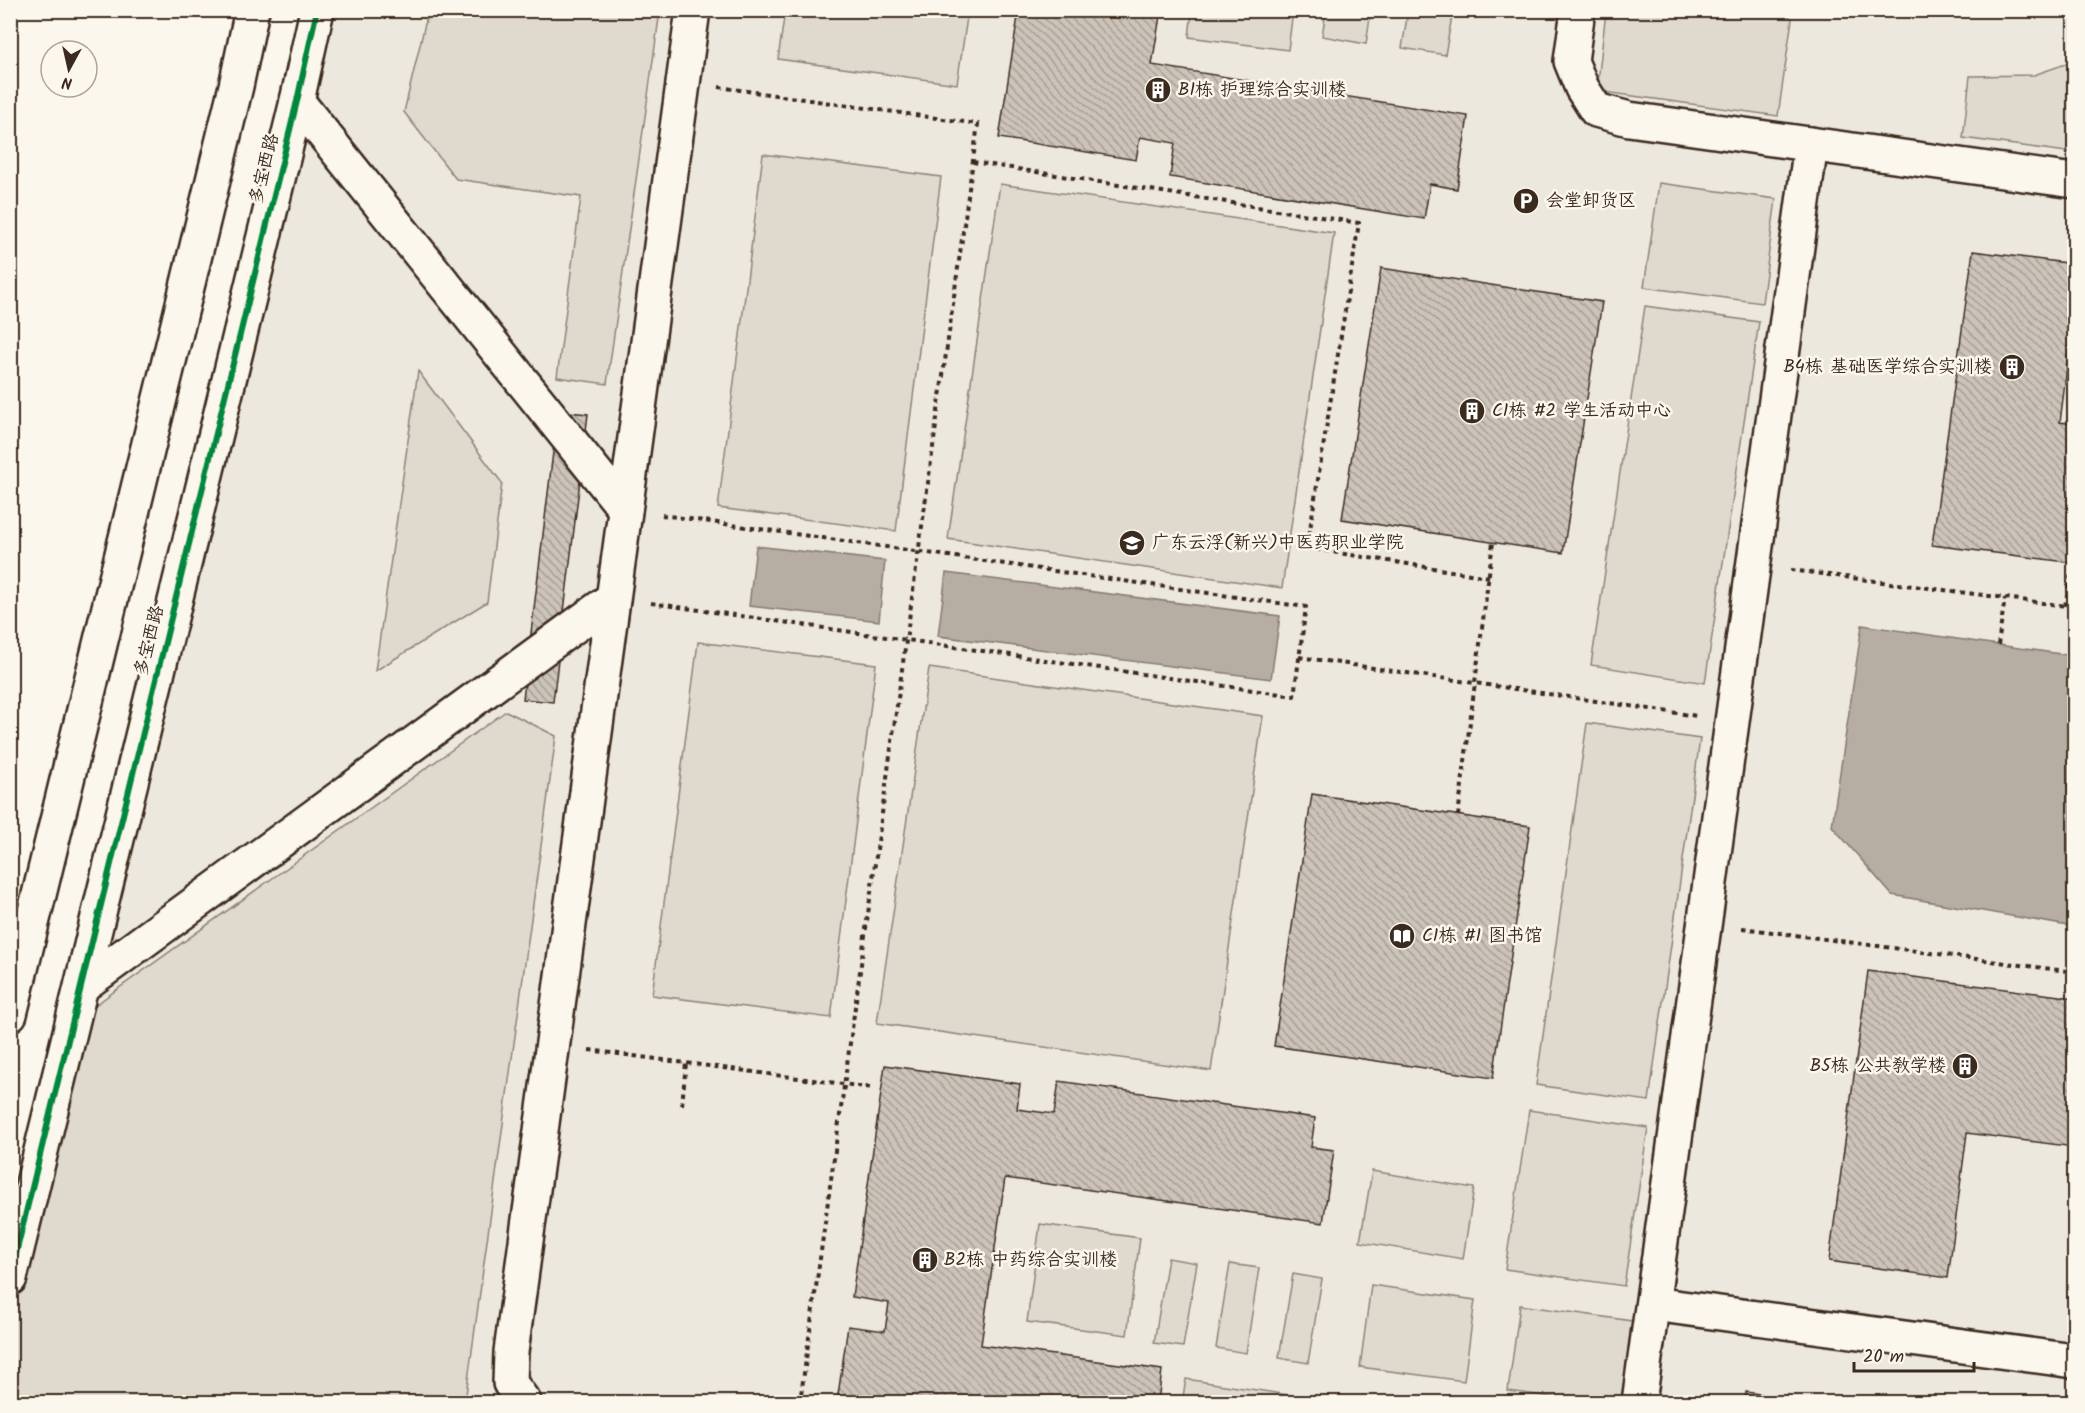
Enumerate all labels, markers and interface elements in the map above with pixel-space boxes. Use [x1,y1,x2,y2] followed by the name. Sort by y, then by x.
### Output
[39,39,99,99] north arrow
[60,69,74,95] text: N
[1143,75,1173,105] building icon: B1栋 护理综合实训楼
[1178,76,1346,105] place label: B1栋 护理综合实训楼
[242,131,288,207] street label: 多宝西路
[1511,186,1541,216] parking icon: 会堂卸货区
[1546,187,1636,216] place label: 会堂卸货区
[1997,352,2027,382] building icon: B4栋 基础医学综合实训楼
[1783,353,1992,382] place label: B4栋 基础医学综合实训楼
[1457,396,1487,426] building icon: C1栋 #2 学生活动中心
[1492,397,1671,426] place label: C1栋 #2 学生活动中心
[1117,528,1147,558] school or university icon: 广东云浮(新兴)中医药职业学院
[1152,529,1404,558] place label: 广东云浮(新兴)中医药职业学院
[127,603,173,679] street label: 多宝西路
[1387,921,1417,951] library icon: C1栋 #1 图书馆
[1422,922,1542,951] place label: C1栋 #1 图书馆
[1950,1051,1980,1081] building icon: B5栋 公共教学楼
[1810,1052,1946,1081] place label: B5栋 公共教学楼
[910,1245,940,1275] building icon: B2栋 中药综合实训楼
[944,1246,1117,1275] place label: B2栋 中药综合实训楼
[1854,1335,1974,1373] scale bar
[1863,1343,1904,1372] text: 20 m

